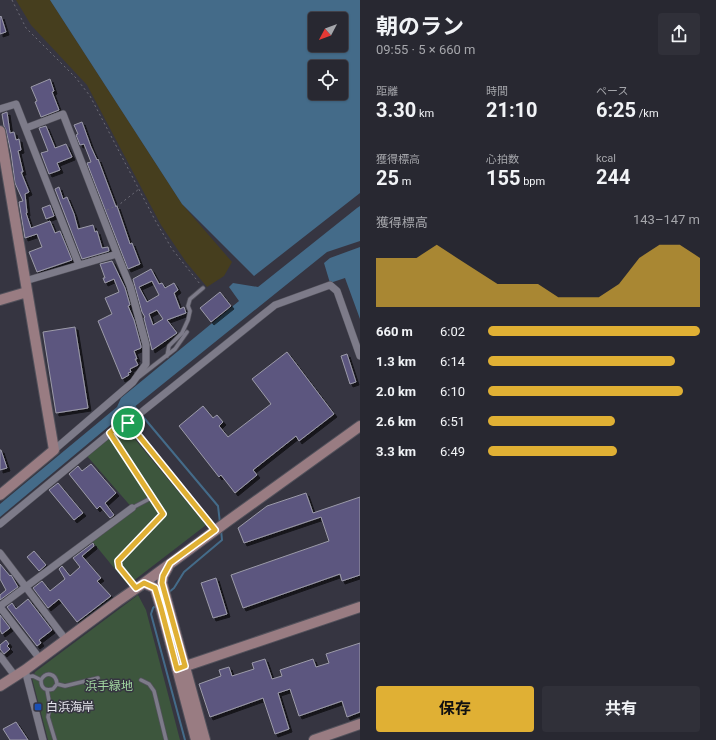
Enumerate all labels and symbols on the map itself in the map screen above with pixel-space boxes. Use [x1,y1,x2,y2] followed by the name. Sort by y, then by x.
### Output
[308,12,348,52] north arrow
[111,406,145,440] pin
[85,679,133,693] park label: 浜手緑地
[46,700,94,714] place label: 白浜海岸
[33,702,43,712] marker: 白浜海岸

